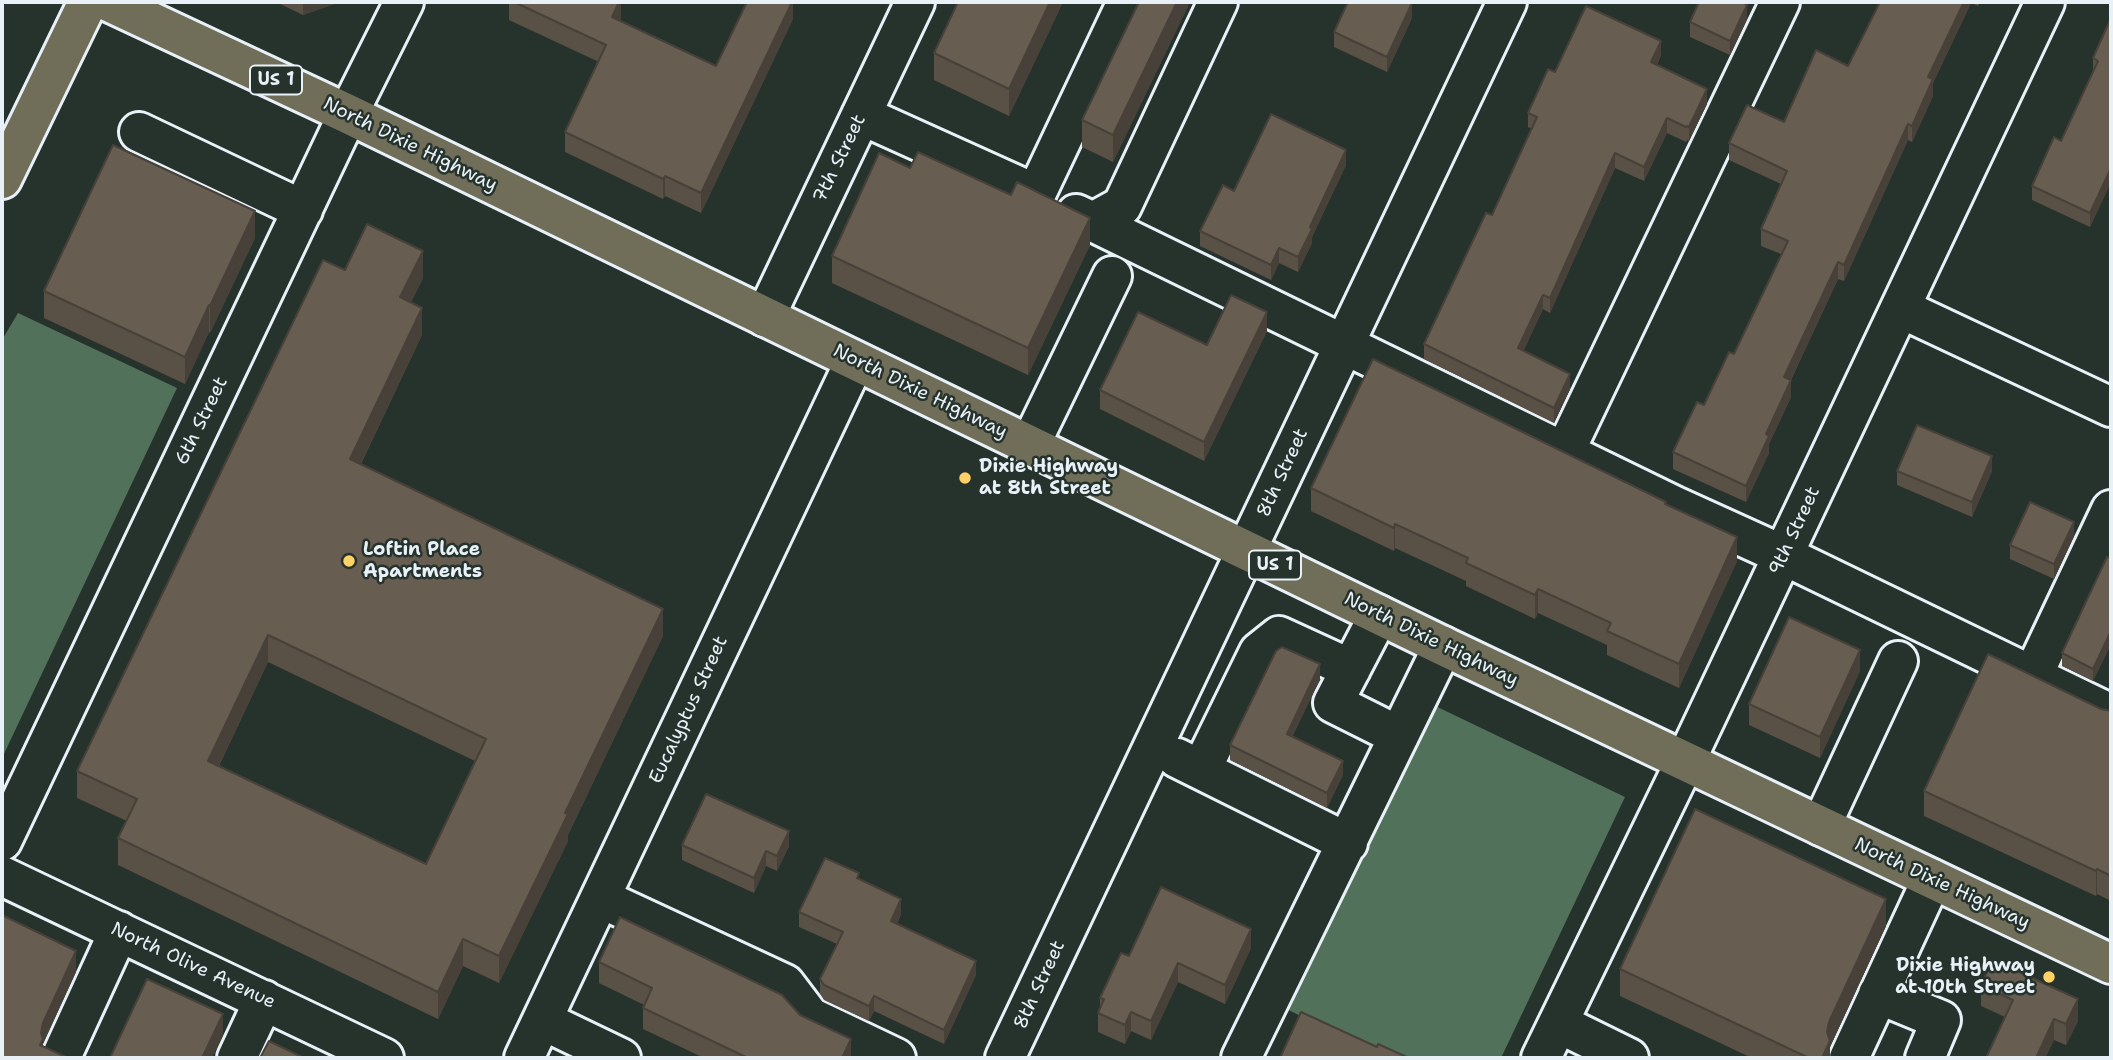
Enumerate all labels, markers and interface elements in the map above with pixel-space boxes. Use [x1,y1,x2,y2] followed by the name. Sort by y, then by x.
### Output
[250,66,302,94] road number: US 1
[319,93,501,197] street label: North Dixie Highway
[809,111,871,207] street label: 7th Street
[829,340,1011,444] street label: North Dixie Highway
[171,373,233,469] street label: 6th Street
[1253,425,1313,521] street label: 8th Street
[979,456,1118,500] place label: Dixie Highway at 8th Street
[957,470,973,486] marker: Dixie Highway at 8th Street
[1765,483,1825,579] street label: 9th Street
[363,539,482,583] place label: Loftin Place Apartments
[1249,550,1301,580] road number: US 1
[341,553,357,569] marker: Loftin Place Apartments
[1340,588,1522,692] street label: North Dixie Highway
[645,633,733,787] street label: Eucalyptus Street
[1851,833,2033,935] street label: North Dixie Highway
[107,918,279,1014] street label: North Olive Avenue
[1010,937,1070,1033] street label: 8th Street
[1895,955,2035,999] place label: Dixie Highway at 10th Street
[2041,969,2057,985] marker: Dixie Highway at 10th Street

